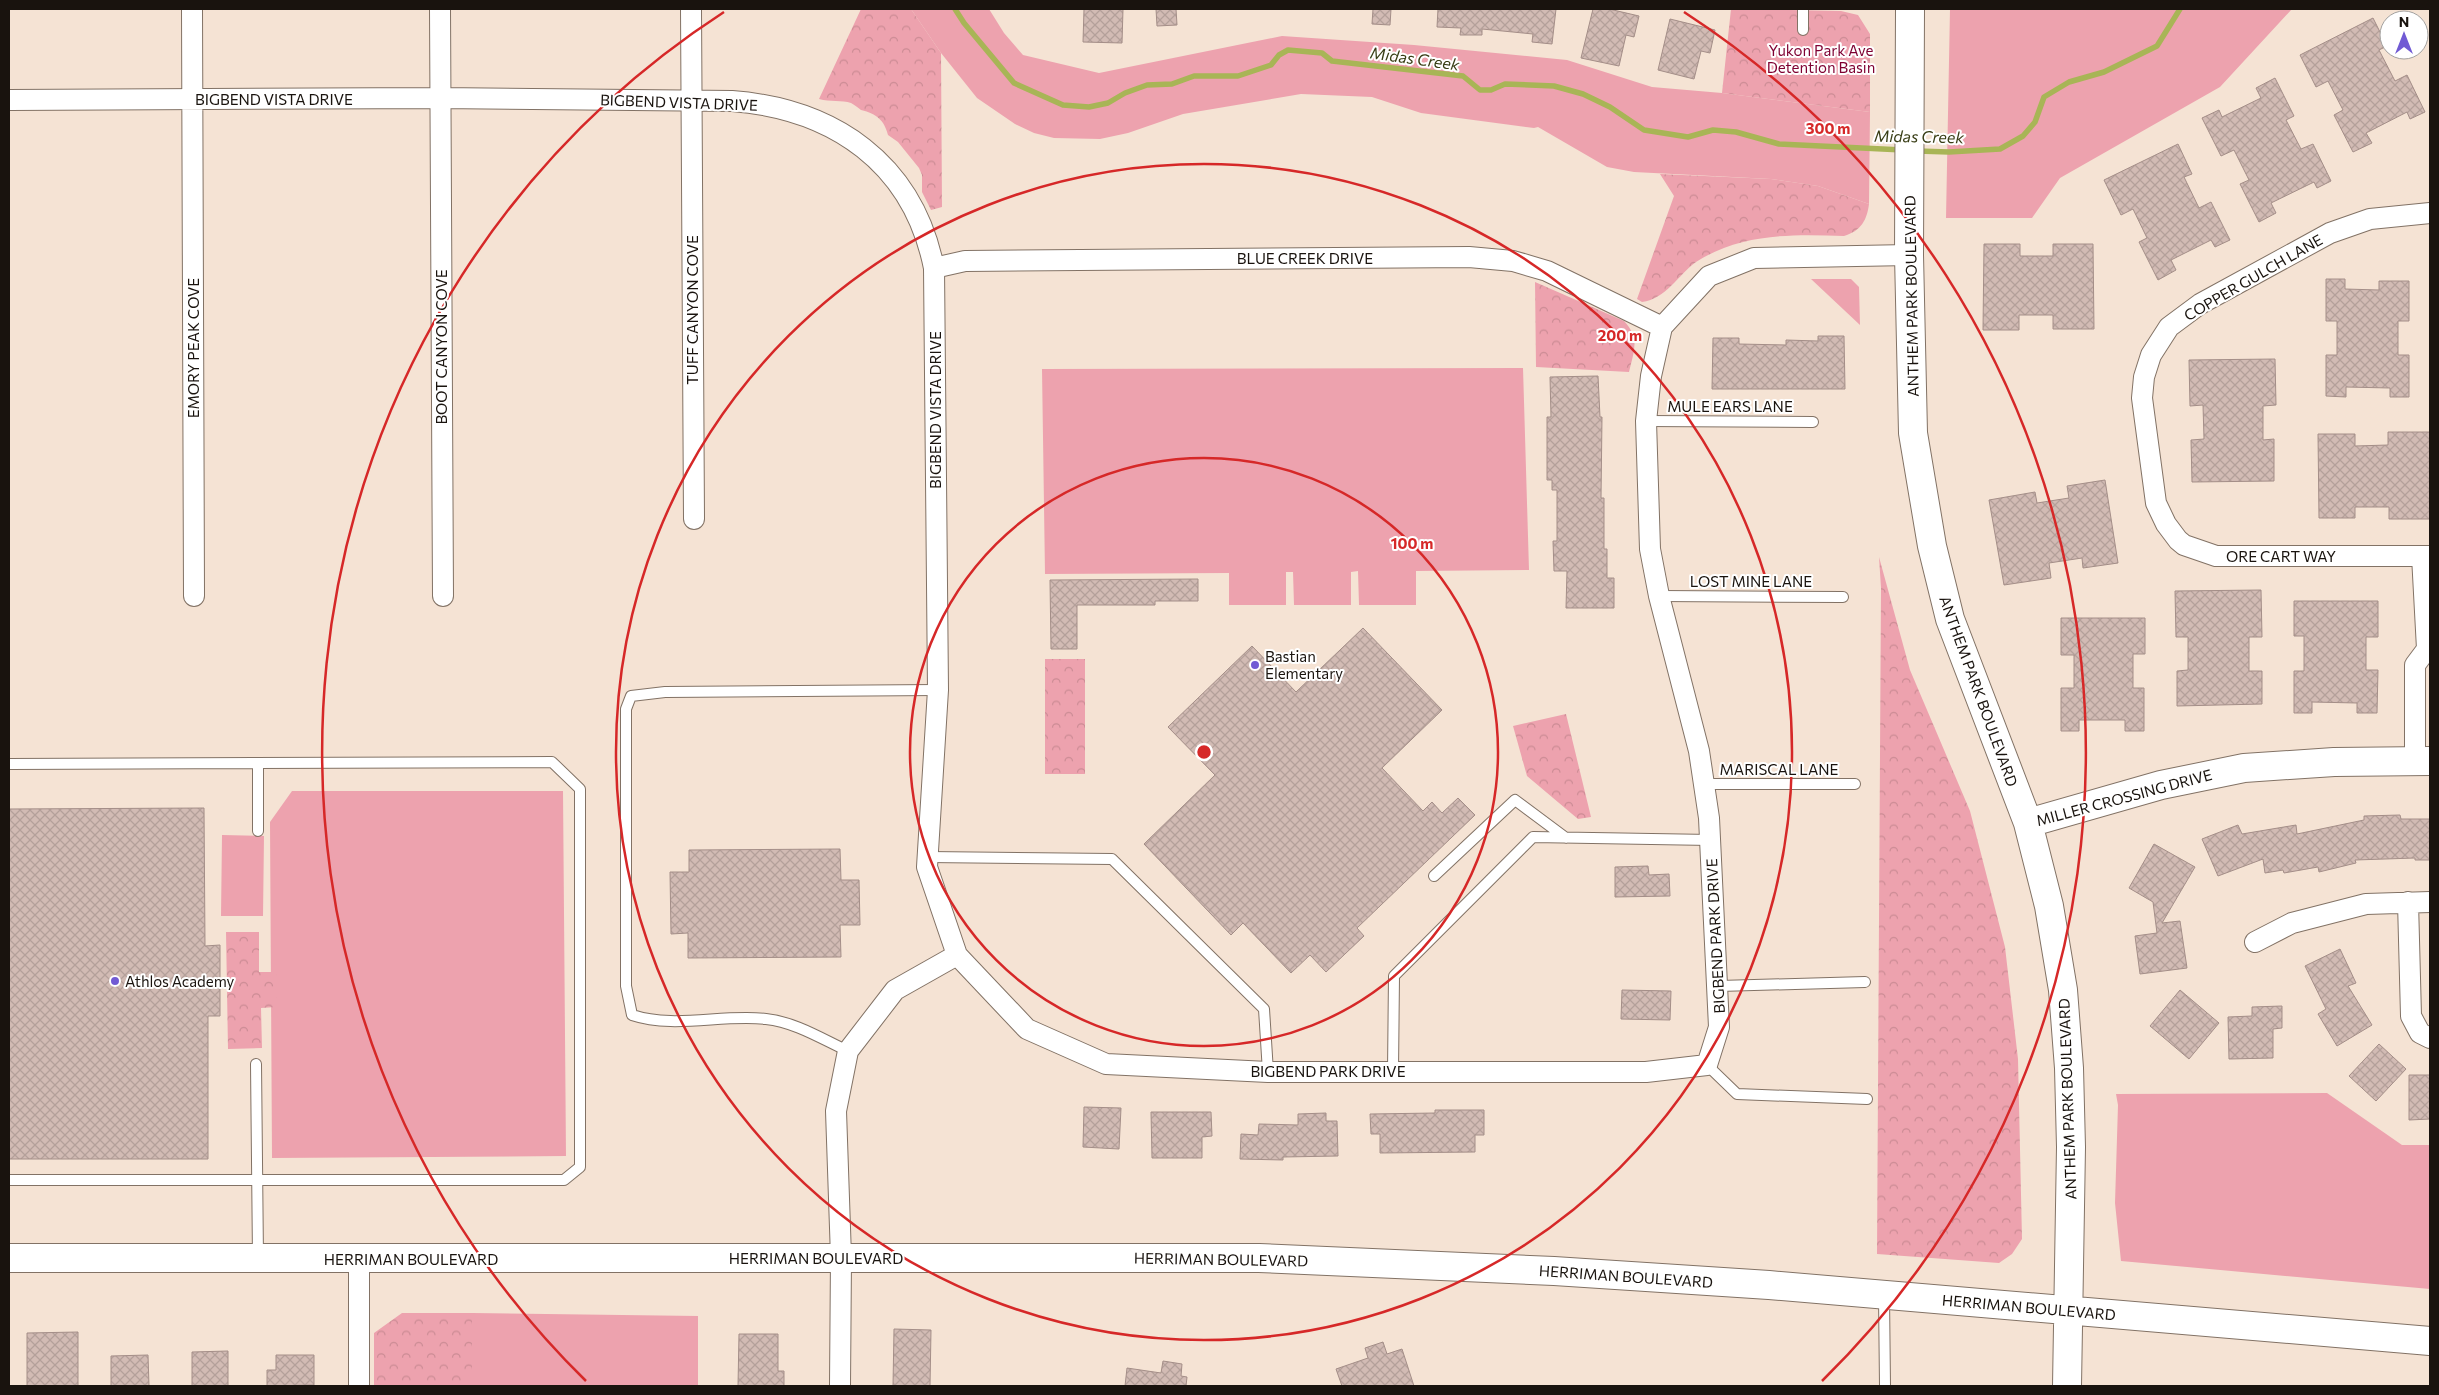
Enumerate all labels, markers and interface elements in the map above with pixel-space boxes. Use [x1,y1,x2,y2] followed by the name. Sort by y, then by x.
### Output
[2379,10,2429,60] north arrow
[2399,13,2409,30] text: N
[1767,41,1875,76] park label: Yukon Park Ave Detention Basin
[1369,42,1461,74] water label: Midas Creek
[195,90,353,108] street label: BIGBEND VISTA DRIVE
[600,90,758,114] street label: BIGBEND VISTA DRIVE
[1806,119,1850,137] text: 300 m
[1874,126,1964,146] water label: Midas Creek
[1900,195,1922,397] street label: ANTHEM PARK BOULEVARD
[2181,230,2326,324] street label: COPPER GULCH LANE
[683,235,701,385] street label: TUFF CANYON COVE
[1237,249,1373,267] street label: BLUE CREEK DRIVE
[432,269,450,425] street label: BOOT CANYON COVE
[184,278,202,418] street label: EMORY PEAK COVE
[1598,326,1642,344] text: 200 m
[926,331,944,489] street label: BIGBEND VISTA DRIVE
[1667,397,1793,415] street label: MULE EARS LANE
[1391,534,1433,552] text: 100 m
[2226,547,2336,565] street label: ORE CART WAY
[1690,572,1812,590] street label: LOST MINE LANE
[1936,593,2022,789] street label: ANTHEM PARK BOULEVARD
[1265,647,1343,682] place label: Bastian Elementary
[1249,659,1261,671] marker: Bastian Elementary
[1195,743,1213,761] centre of rings
[1720,760,1839,778] street label: MARISCAL LANE
[2034,765,2214,829] street label: MILLER CROSSING DRIVE
[1702,858,1728,1014] street label: BIGBEND PARK DRIVE
[125,972,235,990] place label: Athlos Academy
[109,975,121,987] marker: Athlos Academy
[2054,998,2080,1200] street label: ANTHEM PARK BOULEVARD
[1250,1062,1406,1080] street label: BIGBEND PARK DRIVE
[1134,1248,1308,1270] street label: HERRIMAN BOULEVARD
[729,1249,903,1267] street label: HERRIMAN BOULEVARD
[324,1250,498,1268] street label: HERRIMAN BOULEVARD
[1538,1261,1714,1291] street label: HERRIMAN BOULEVARD
[1941,1290,2117,1324] street label: HERRIMAN BOULEVARD

